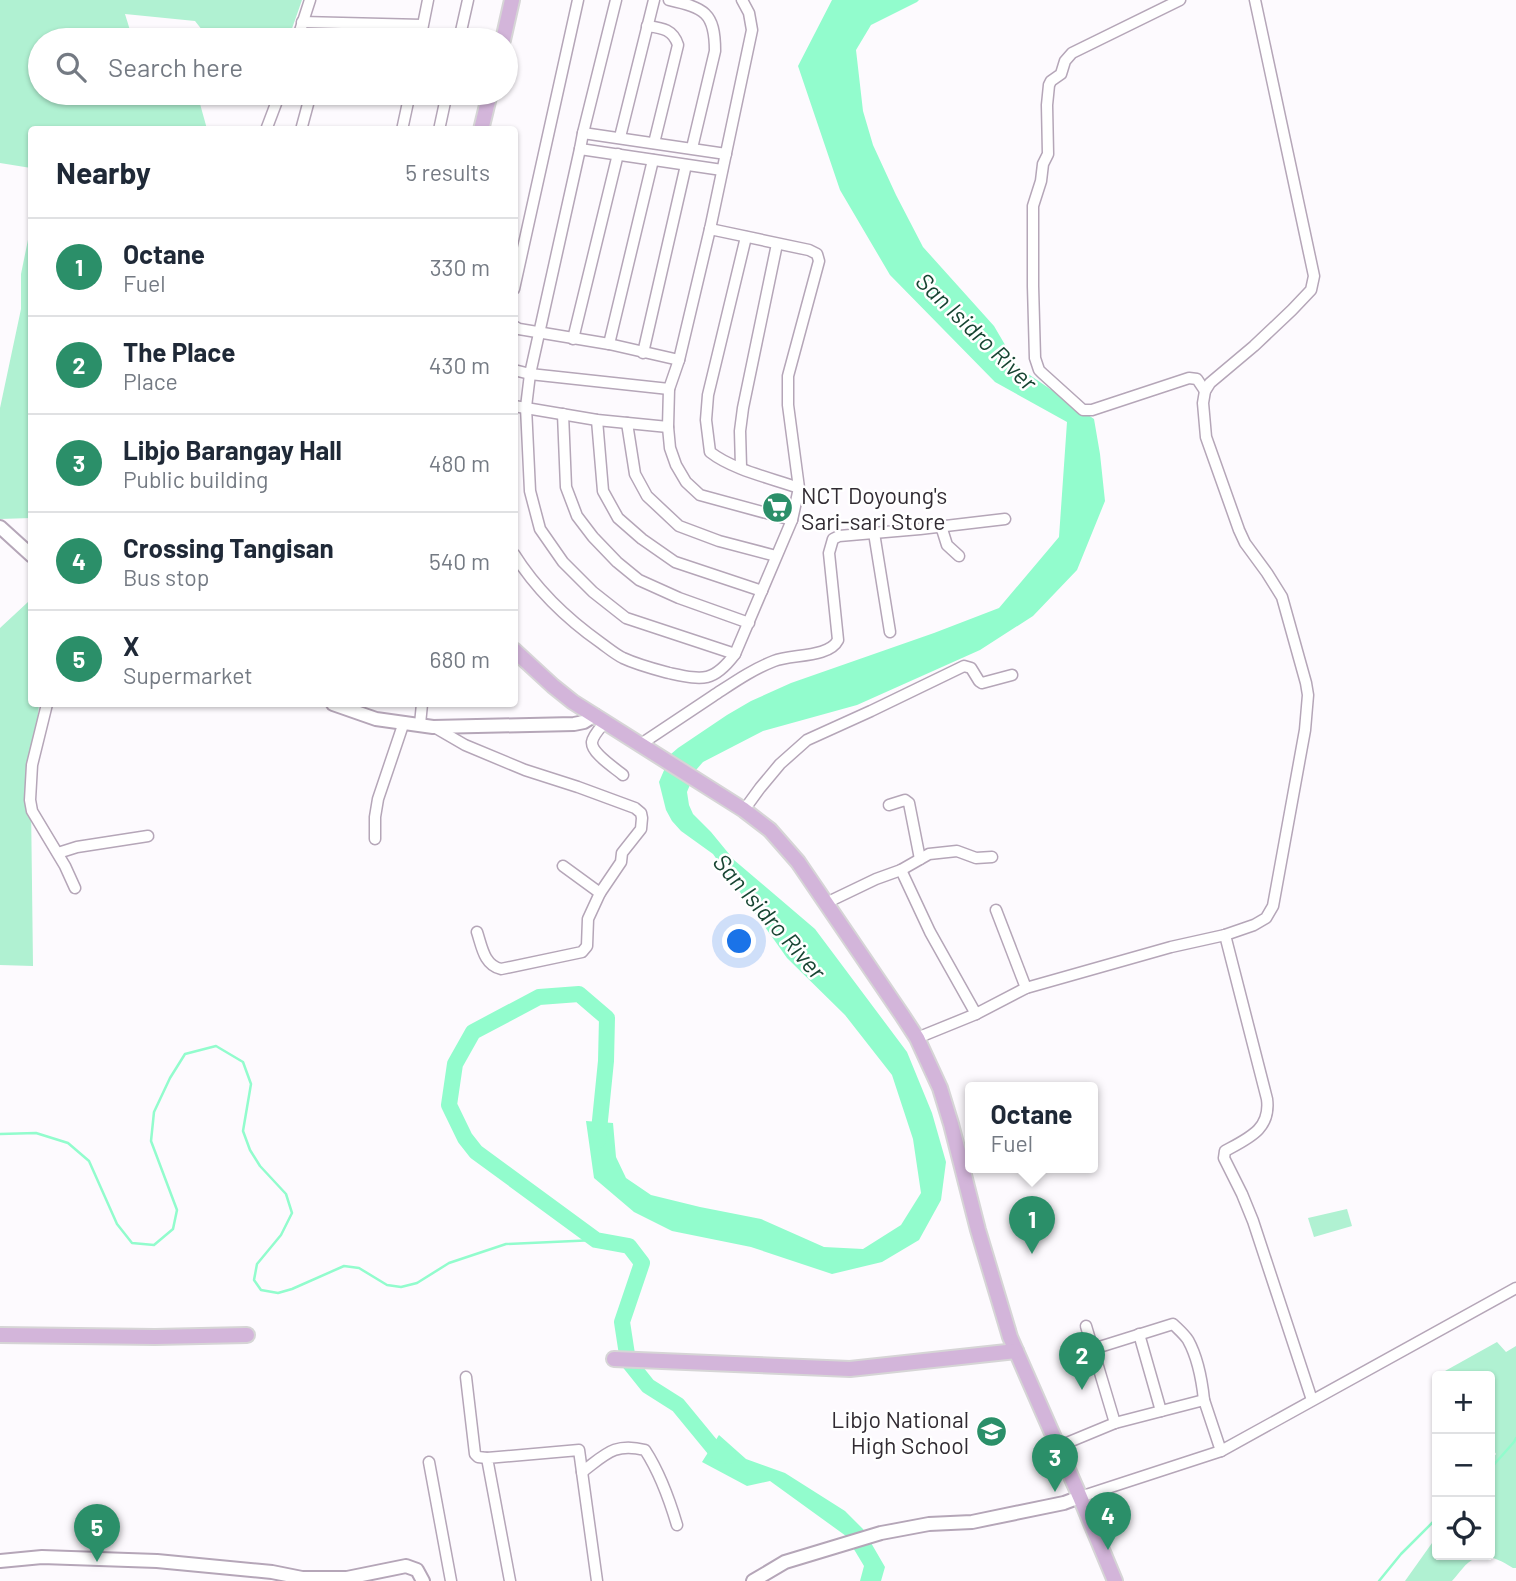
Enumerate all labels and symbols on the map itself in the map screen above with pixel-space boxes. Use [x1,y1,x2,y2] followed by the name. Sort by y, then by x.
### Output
[911,266,1045,397] water label: San Isidro River
[801,481,947,535] place label: NCT Doyoung's Sari-sari Store
[761,491,795,525] supermarket icon: NCT Doyoung's Sari-sari Store
[708,847,833,986] water label: San Isidro River
[722,924,756,958] your location
[1009,1196,1055,1254] pin: 1
[1059,1332,1105,1390] pin: 2
[831,1405,969,1459] place label: Libjo National High School
[975,1415,1009,1449] school or university icon: Libjo National High School
[1032,1434,1078,1492] pin: 3
[1085,1492,1131,1550] pin: 4
[74,1504,120,1562] pin: 5

